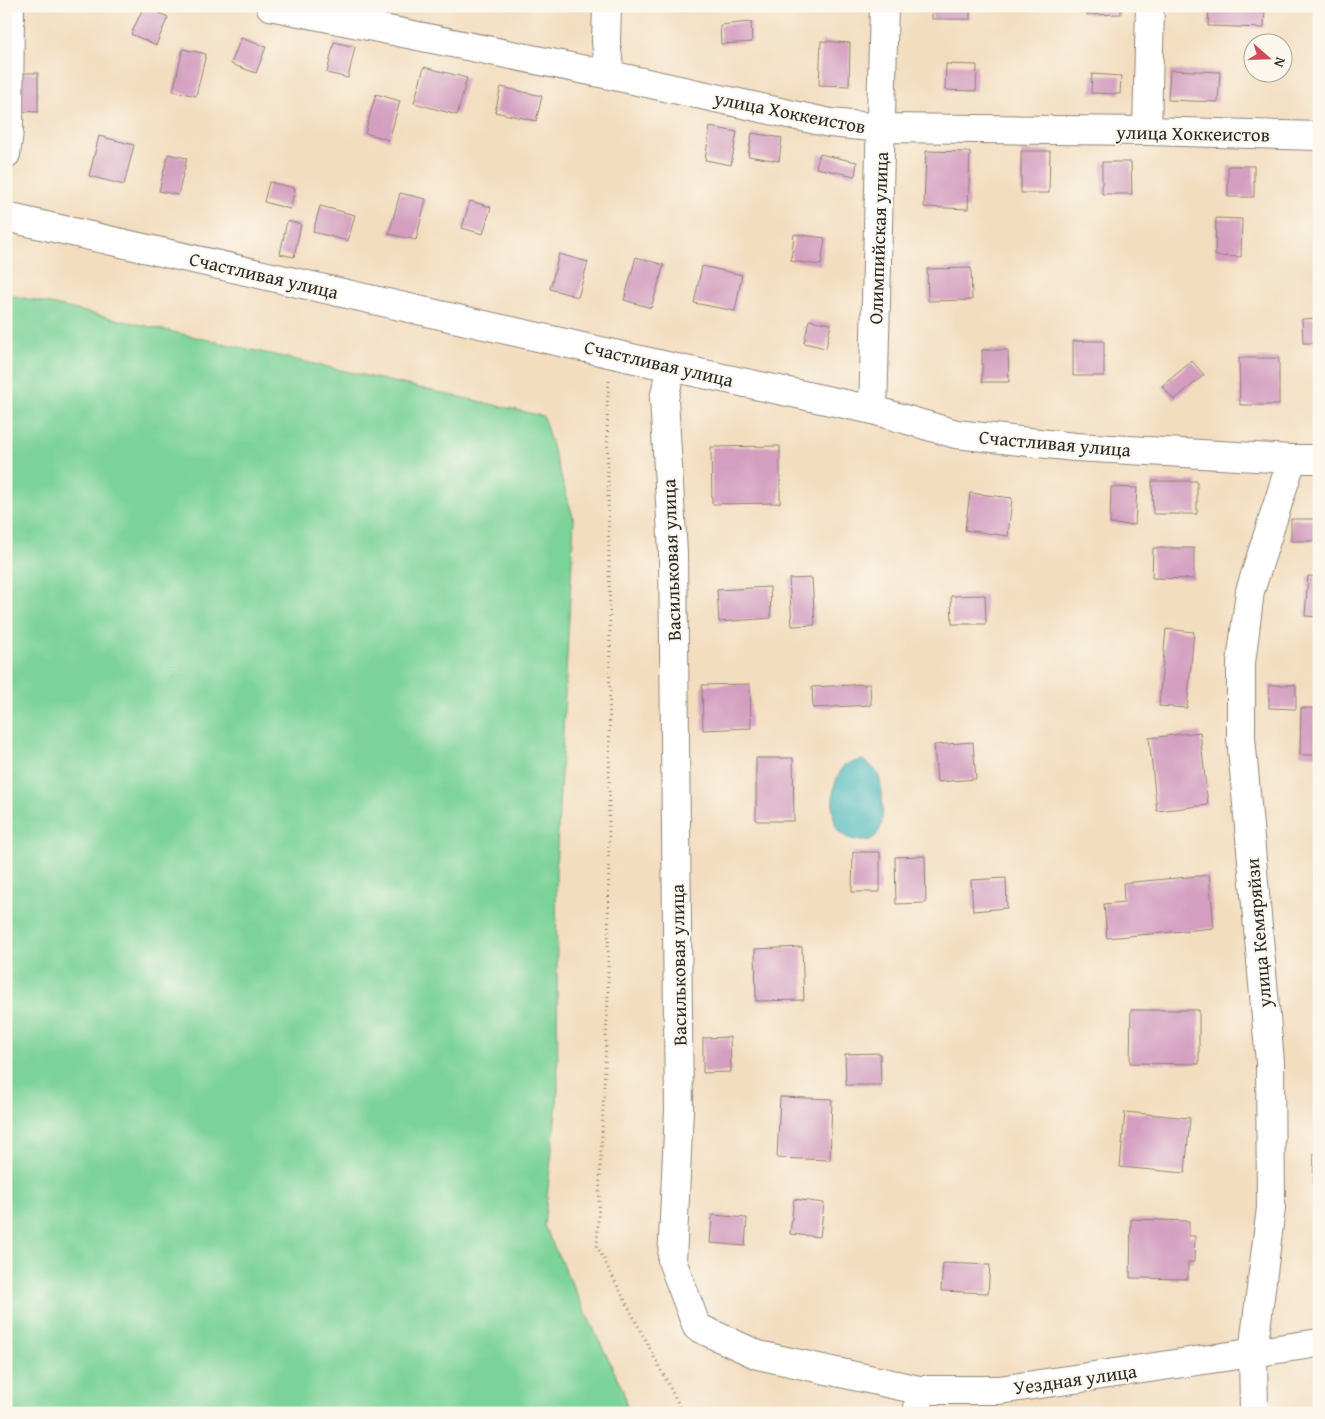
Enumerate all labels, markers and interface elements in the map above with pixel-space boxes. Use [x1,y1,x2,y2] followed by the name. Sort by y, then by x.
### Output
[1242,32,1292,82] north arrow
[1269,55,1291,71] text: N
[711,83,868,140] street label: улица Хоккеистов
[1115,118,1270,148] street label: улица Хоккеистов
[861,151,895,325] street label: Олимпийская улица
[187,244,341,306] street label: Счастливая улица
[582,332,736,394] street label: Счастливая улица
[978,422,1132,464] street label: Счастливая улица
[654,479,688,641] street label: Васильковая улица
[1238,857,1279,1010] street label: улица Кемяряйзи
[663,884,693,1046] street label: Васильковая улица
[1012,1356,1138,1402] street label: Уездная улица

